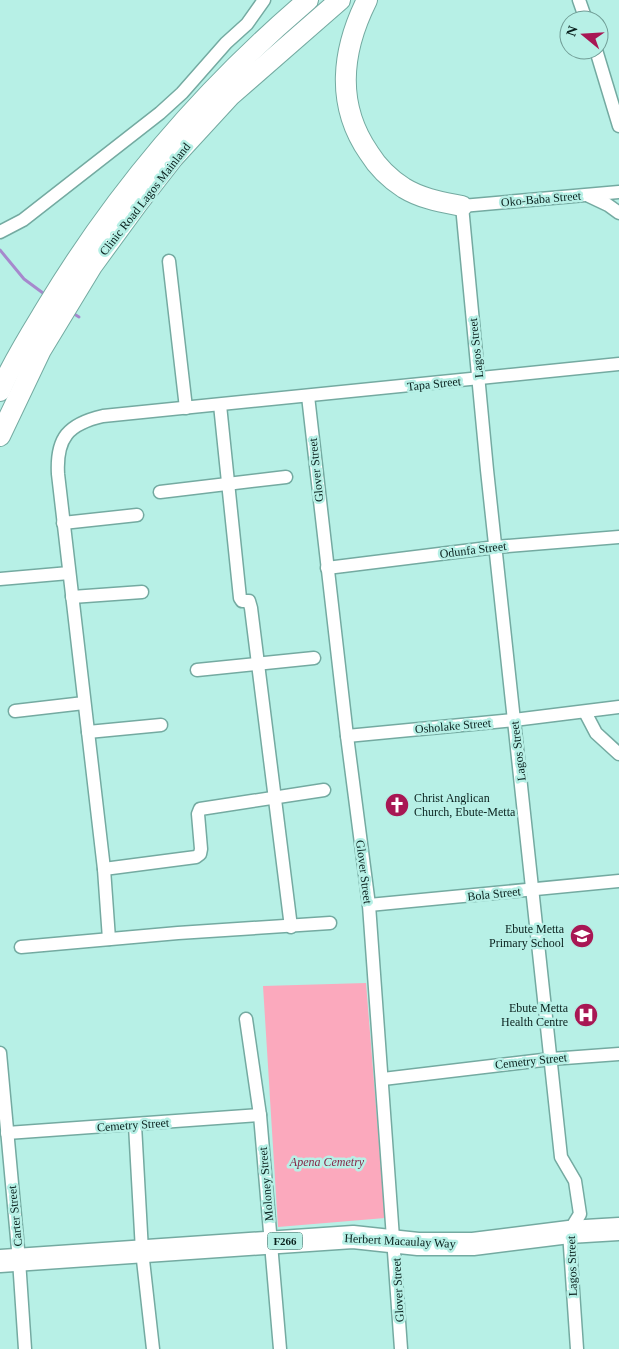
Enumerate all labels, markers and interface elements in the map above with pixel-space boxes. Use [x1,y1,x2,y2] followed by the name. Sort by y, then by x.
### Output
[559,10,609,60] north arrow
[563,24,581,38] text: N
[97,140,193,258] street label: Clinic Road Lagos Mainland
[500,188,582,209] street label: Oko-Baba Street
[466,317,486,379] street label: Lagos Street
[406,374,462,394] street label: Tapa Street
[306,437,326,503] street label: Glover Street
[439,539,508,561] street label: Odunfa Street
[414,716,492,736] street label: Osholake Street
[507,720,529,782] street label: Lagos Street
[414,791,516,819] place label: Christ Anglican Church, Ebute-Metta
[384,792,410,818] church icon: Christ Anglican Church, Ebute-Metta
[353,839,375,905] street label: Glover Street
[467,884,522,904] street label: Bola Street
[489,922,565,950] place label: Ebute Metta Primary School
[569,923,595,949] school or university icon: Ebute Metta Primary School
[501,1001,569,1029] place label: Ebute Metta Health Centre
[573,1002,599,1028] hospital icon: Ebute Metta Health Centre
[494,1050,568,1072] street label: Cemetry Street
[96,1115,170,1135] street label: Cemetry Street
[256,1146,276,1222] street label: Moloney Street
[289,1155,365,1169] park label: Apena Cemetry
[5,1184,25,1247] street label: Carter Street
[344,1231,456,1251] street label: Herbert Macaulay Way
[268,1232,302,1250] road number: F266
[564,1235,580,1296] street label: Lagos Street
[389,1257,407,1322] street label: Glover Street

